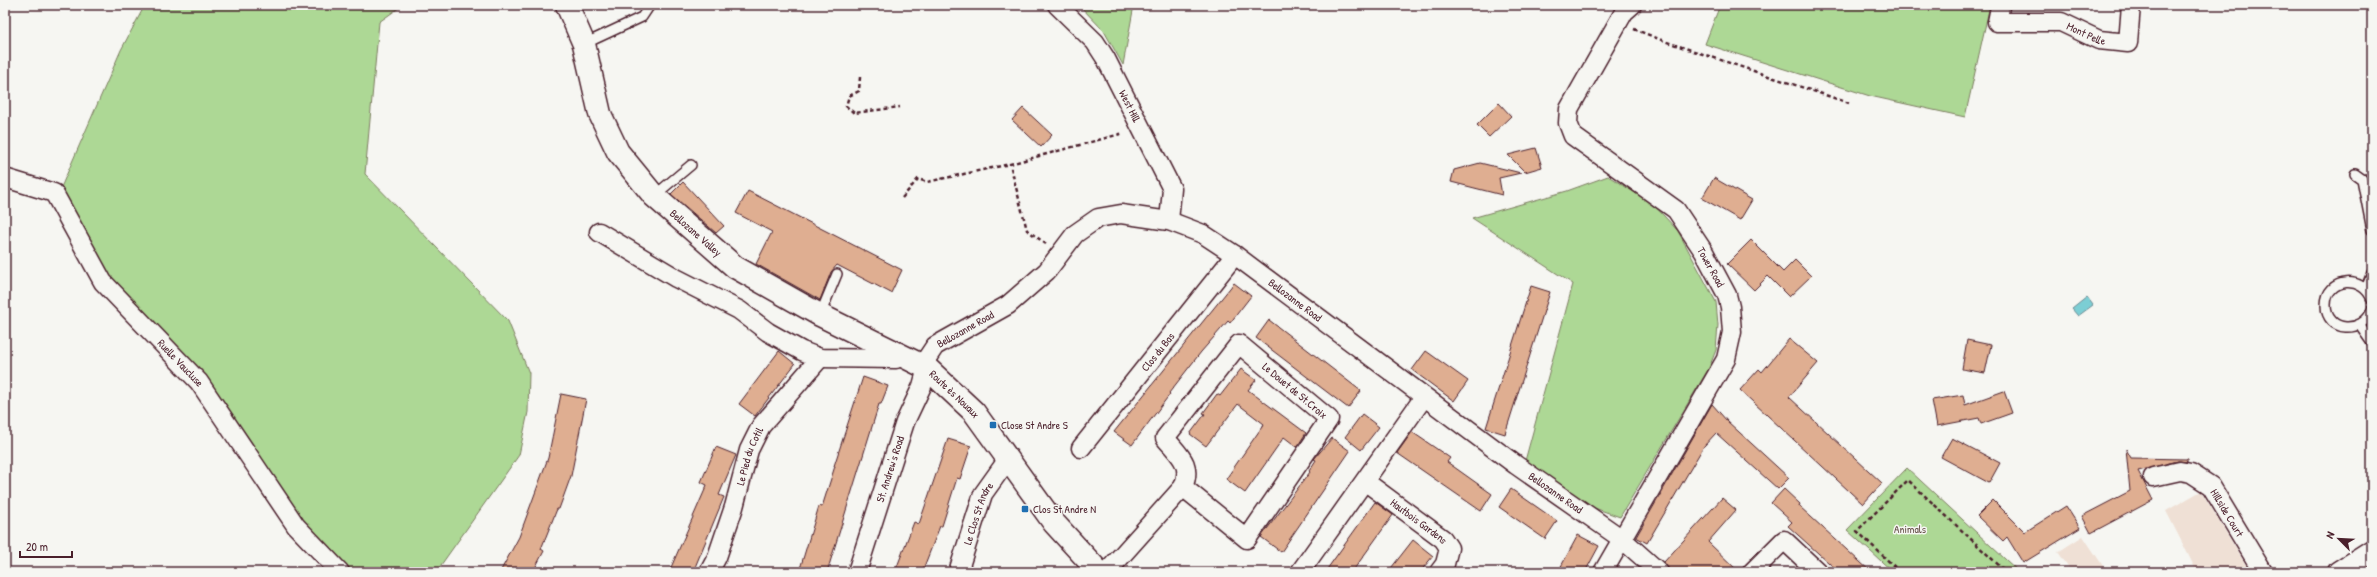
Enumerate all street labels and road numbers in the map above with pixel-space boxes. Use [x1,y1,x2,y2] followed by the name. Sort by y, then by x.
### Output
[2064,19,2107,48] street label: Mont Pelle
[1116,88,1144,125] street label: West Hill
[667,206,725,259] street label: Bellozane Valley
[1694,244,1728,290] street label: Tower Road
[1266,276,1325,325] street label: Bellozanne Road
[934,307,997,351] street label: Bellozanne Road
[1138,330,1177,374] street label: Clos du Bas
[155,336,207,390] street label: Ruelle Vaucluse
[1260,360,1330,422] street label: Le Douet de St.Croix
[927,367,983,421] street label: Route ès Nouaux
[733,425,766,487] street label: Le Pied du Cotil
[873,434,907,504] street label: St. Andrew's Road
[1526,469,1586,517] street label: Bellozanne Road
[960,479,997,546] street label: Le Clos St Andre
[2207,486,2247,539] street label: Hillside Court
[1388,496,1451,546] street label: Hautbois Gardens

